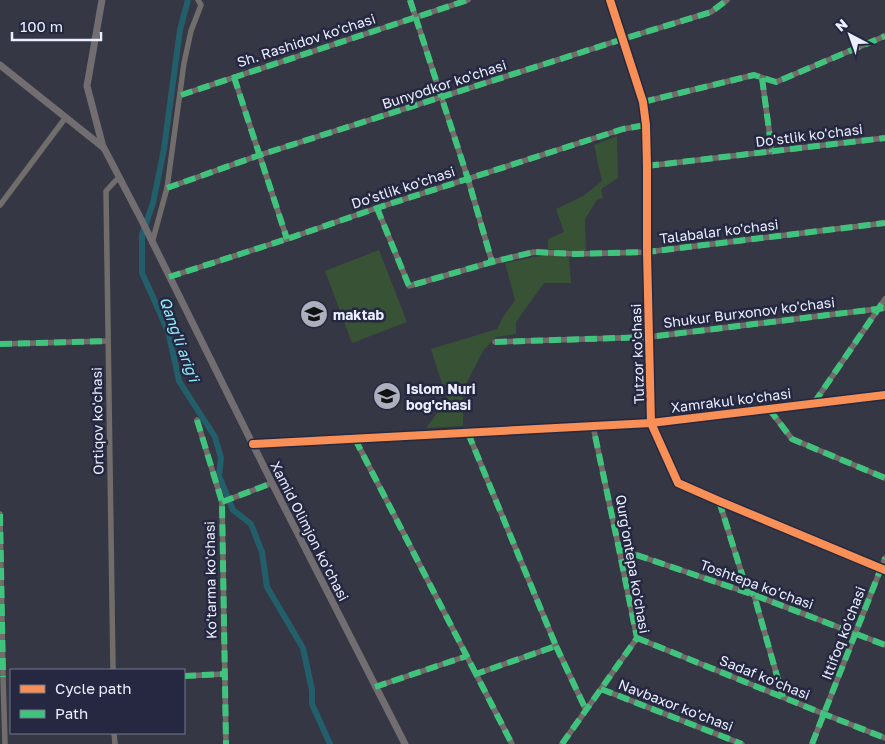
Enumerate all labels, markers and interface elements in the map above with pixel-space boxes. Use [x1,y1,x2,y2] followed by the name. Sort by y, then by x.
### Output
[12,10,101,42] scale bar
[235,10,377,70] street label: Sh. Rashidov ko'chasi
[825,10,875,60] north arrow
[832,15,851,35] text: N
[20,17,63,35] text: 100 m
[380,56,508,112] street label: Bunyodkor ko'chasi
[754,120,864,150] street label: Do'stlik ko'chasi
[349,162,457,212] street label: Do'stlik ko'chasi
[659,215,779,247] street label: Talabalar ko'chasi
[662,293,836,331] street label: Shukur Burxonov ko'chasi
[155,294,204,386] water label: Qang'li arig'i
[299,299,329,329] school or university icon: maktab
[627,304,647,404] street label: Tutzor ko'chasi
[333,306,384,323] place label: maktab
[88,367,106,475] street label: Ortiqov ko'chasi
[406,380,476,413] place label: Islom Nuri bog'chasi
[372,381,402,411] school or university icon: Islom Nuri bog'chasi
[670,384,792,416] street label: Xamrakul ko'chasi
[267,458,353,604] street label: Xamid Olimjon ko'chasi
[612,493,654,635] street label: Qurg'ontepa ko'chasi
[200,521,220,639] street label: Ko'tarma ko'chasi
[698,556,816,612] street label: Toshtepa ko'chasi
[817,584,869,682] street label: Ittifoq ko'chasi
[717,651,813,703] street label: Sadaf ko'chasi
[10,669,185,734] legend
[616,675,736,735] street label: Navbaxor ko'chasi
[55,679,131,697] text: Cycle path
[55,704,88,722] text: Path

